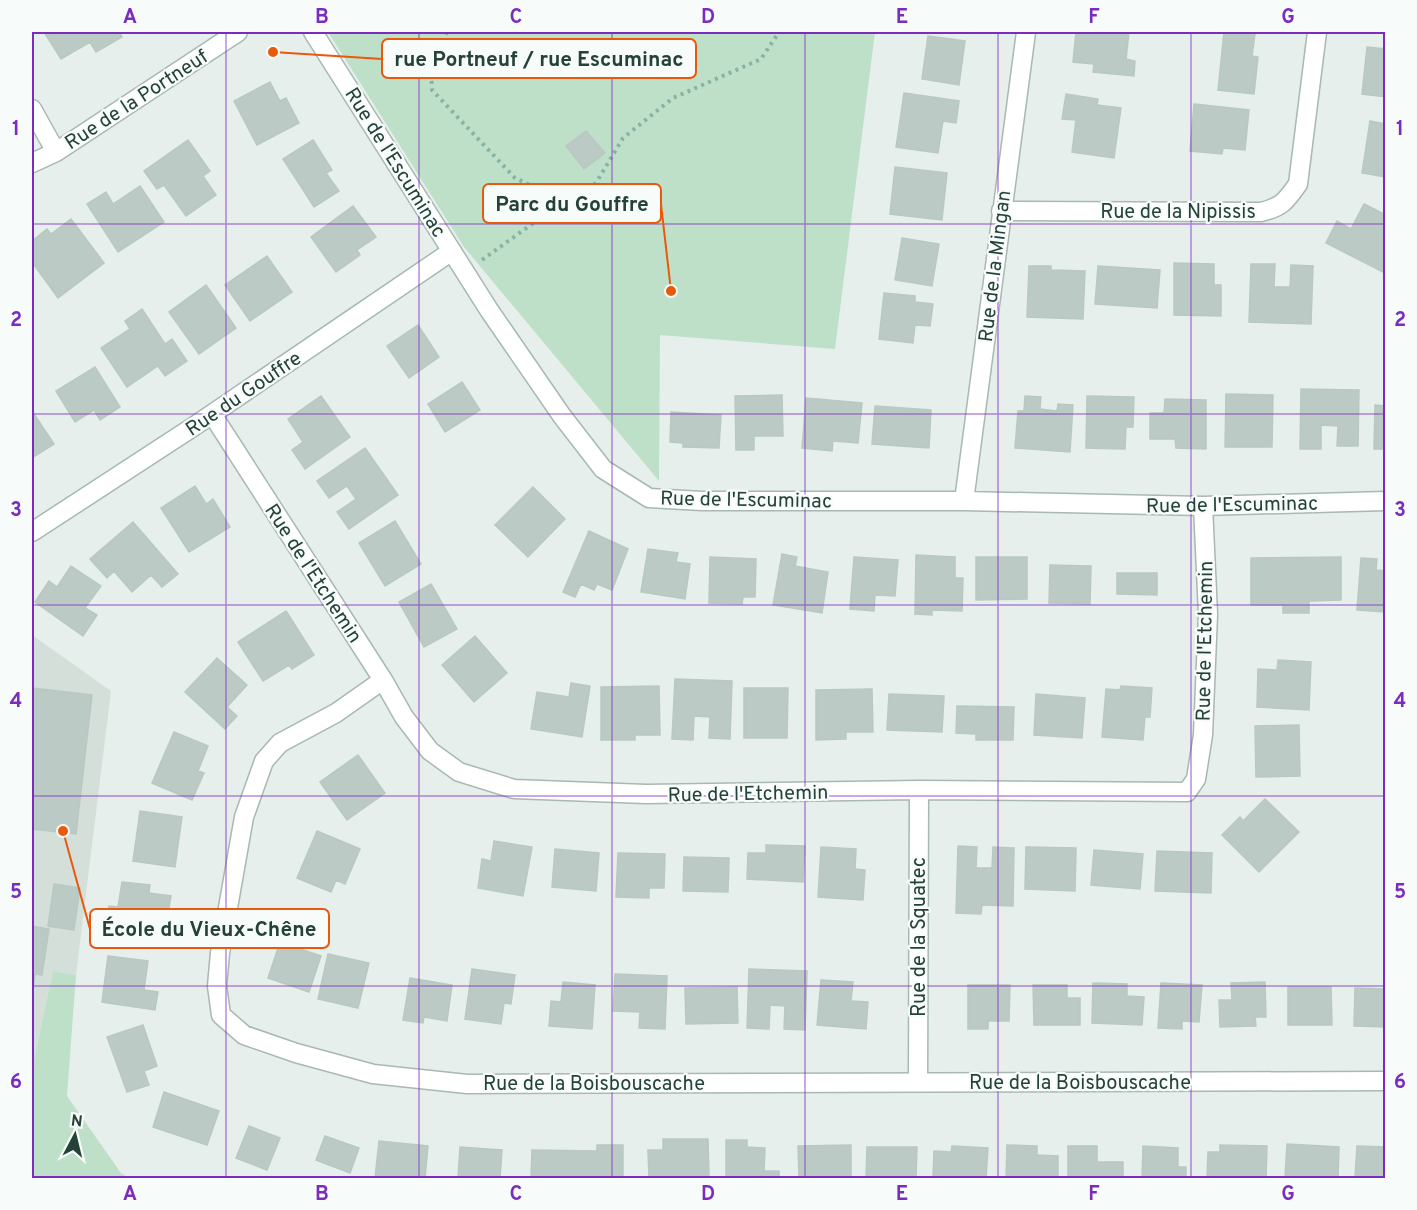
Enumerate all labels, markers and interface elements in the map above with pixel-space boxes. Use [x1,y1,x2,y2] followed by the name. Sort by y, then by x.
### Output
[123,5,137,31] text: A
[315,5,329,31] text: B
[510,5,522,31] text: C
[701,5,715,31] text: D
[896,5,908,31] text: E
[1088,5,1100,31] text: F
[1281,5,1295,31] text: G
[382,39,696,78] callout: rue Portneuf / rue Escuminac
[61,45,214,157] street label: Rue de la Portneuf
[394,47,684,74] text: rue Portneuf / rue Escuminac
[338,83,451,243] street label: Rue de l'Escuminac
[12,117,20,143] text: 1
[1396,117,1404,143] text: 1
[483,184,661,223] callout: Parc du Gouffre
[974,189,1018,344] street label: Rue de la Mingan
[495,192,649,219] text: Parc du Gouffre
[1100,200,1256,226] street label: Rue de la Nipissis
[10,308,22,334] text: 2
[1394,308,1406,334] text: 2
[181,346,307,443] street label: Rue du Gouffre
[660,487,832,515] street label: Rue de l'Escuminac
[1146,492,1318,520] street label: Rue de l'Escuminac
[10,498,22,524] text: 3
[1394,498,1406,524] text: 3
[258,500,367,649] street label: Rue de l'Etchemin
[1192,560,1220,722] street label: Rue de l'Etchemin
[10,689,22,715] text: 4
[1394,689,1406,715] text: 4
[667,781,829,809] street label: Rue de l'Etchemin
[907,857,933,1017] street label: Rue de la Squatec
[10,880,22,906] text: 5
[1394,880,1406,906] text: 5
[90,909,329,948] callout: École du Vieux-Chêne
[102,916,316,944] text: École du Vieux-Chêne
[10,1070,22,1096] text: 6
[1394,1070,1406,1096] text: 6
[969,1071,1191,1097] street label: Rue de la Boisbouscache
[483,1072,705,1098] street label: Rue de la Boisbouscache
[45,1105,105,1165] north arrow
[70,1111,84,1133] text: N
[123,1182,137,1208] text: A
[315,1182,329,1208] text: B
[510,1182,522,1208] text: C
[701,1182,715,1208] text: D
[896,1182,908,1208] text: E
[1088,1182,1100,1208] text: F
[1281,1182,1295,1208] text: G

